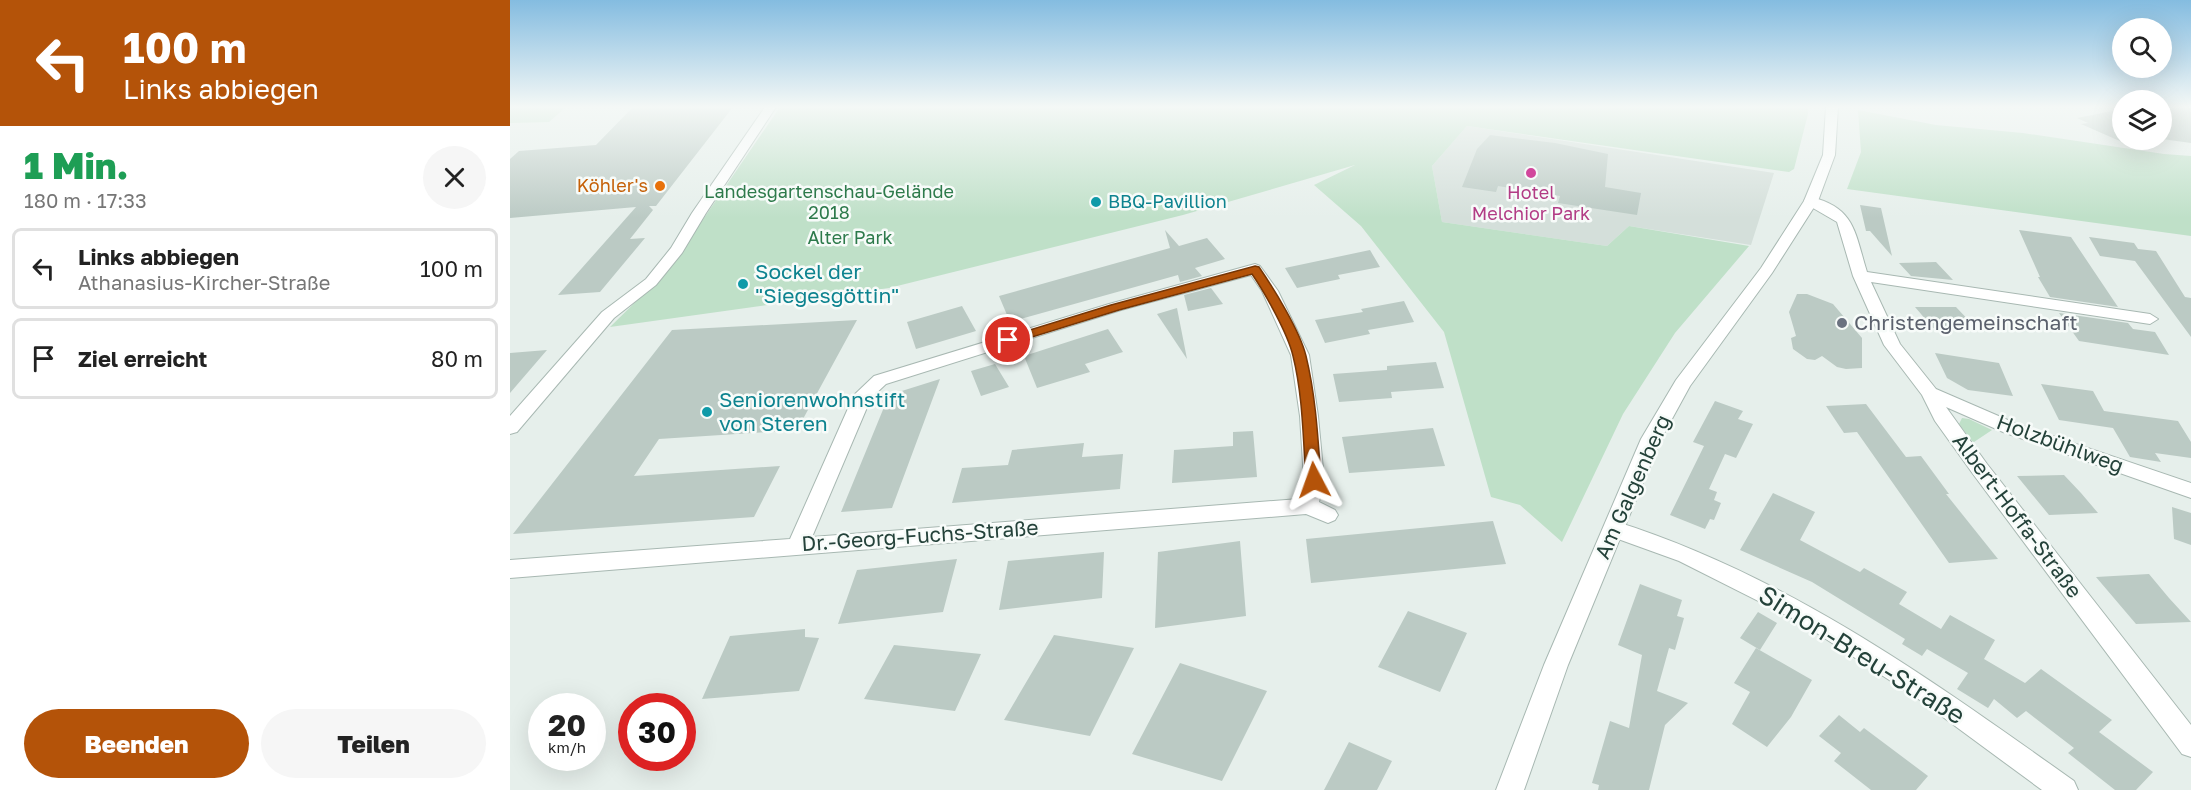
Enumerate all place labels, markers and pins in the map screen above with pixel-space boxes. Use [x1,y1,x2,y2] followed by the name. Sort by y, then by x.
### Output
[1524,166,1538,180] marker: Hotel Melchior Park
[577,174,648,196] place label: Köhler's
[653,179,667,193] marker: Köhler's
[1472,181,1590,224] place label: Hotel Melchior Park
[1108,190,1227,212] place label: BBQ-Pavillion
[1089,195,1103,209] marker: BBQ-Pavillion
[755,258,899,308] place label: Sockel der "Siegesgöttin"
[736,277,750,291] marker: Sockel der "Siegesgöttin"
[1854,309,2078,335] place label: Christengemeinschaft
[982,314,1033,365] pin
[1835,316,1849,330] marker: Christengemeinschaft
[719,386,905,436] place label: Seniorenwohnstift von Steren
[700,405,714,419] marker: Seniorenwohnstift von Steren

